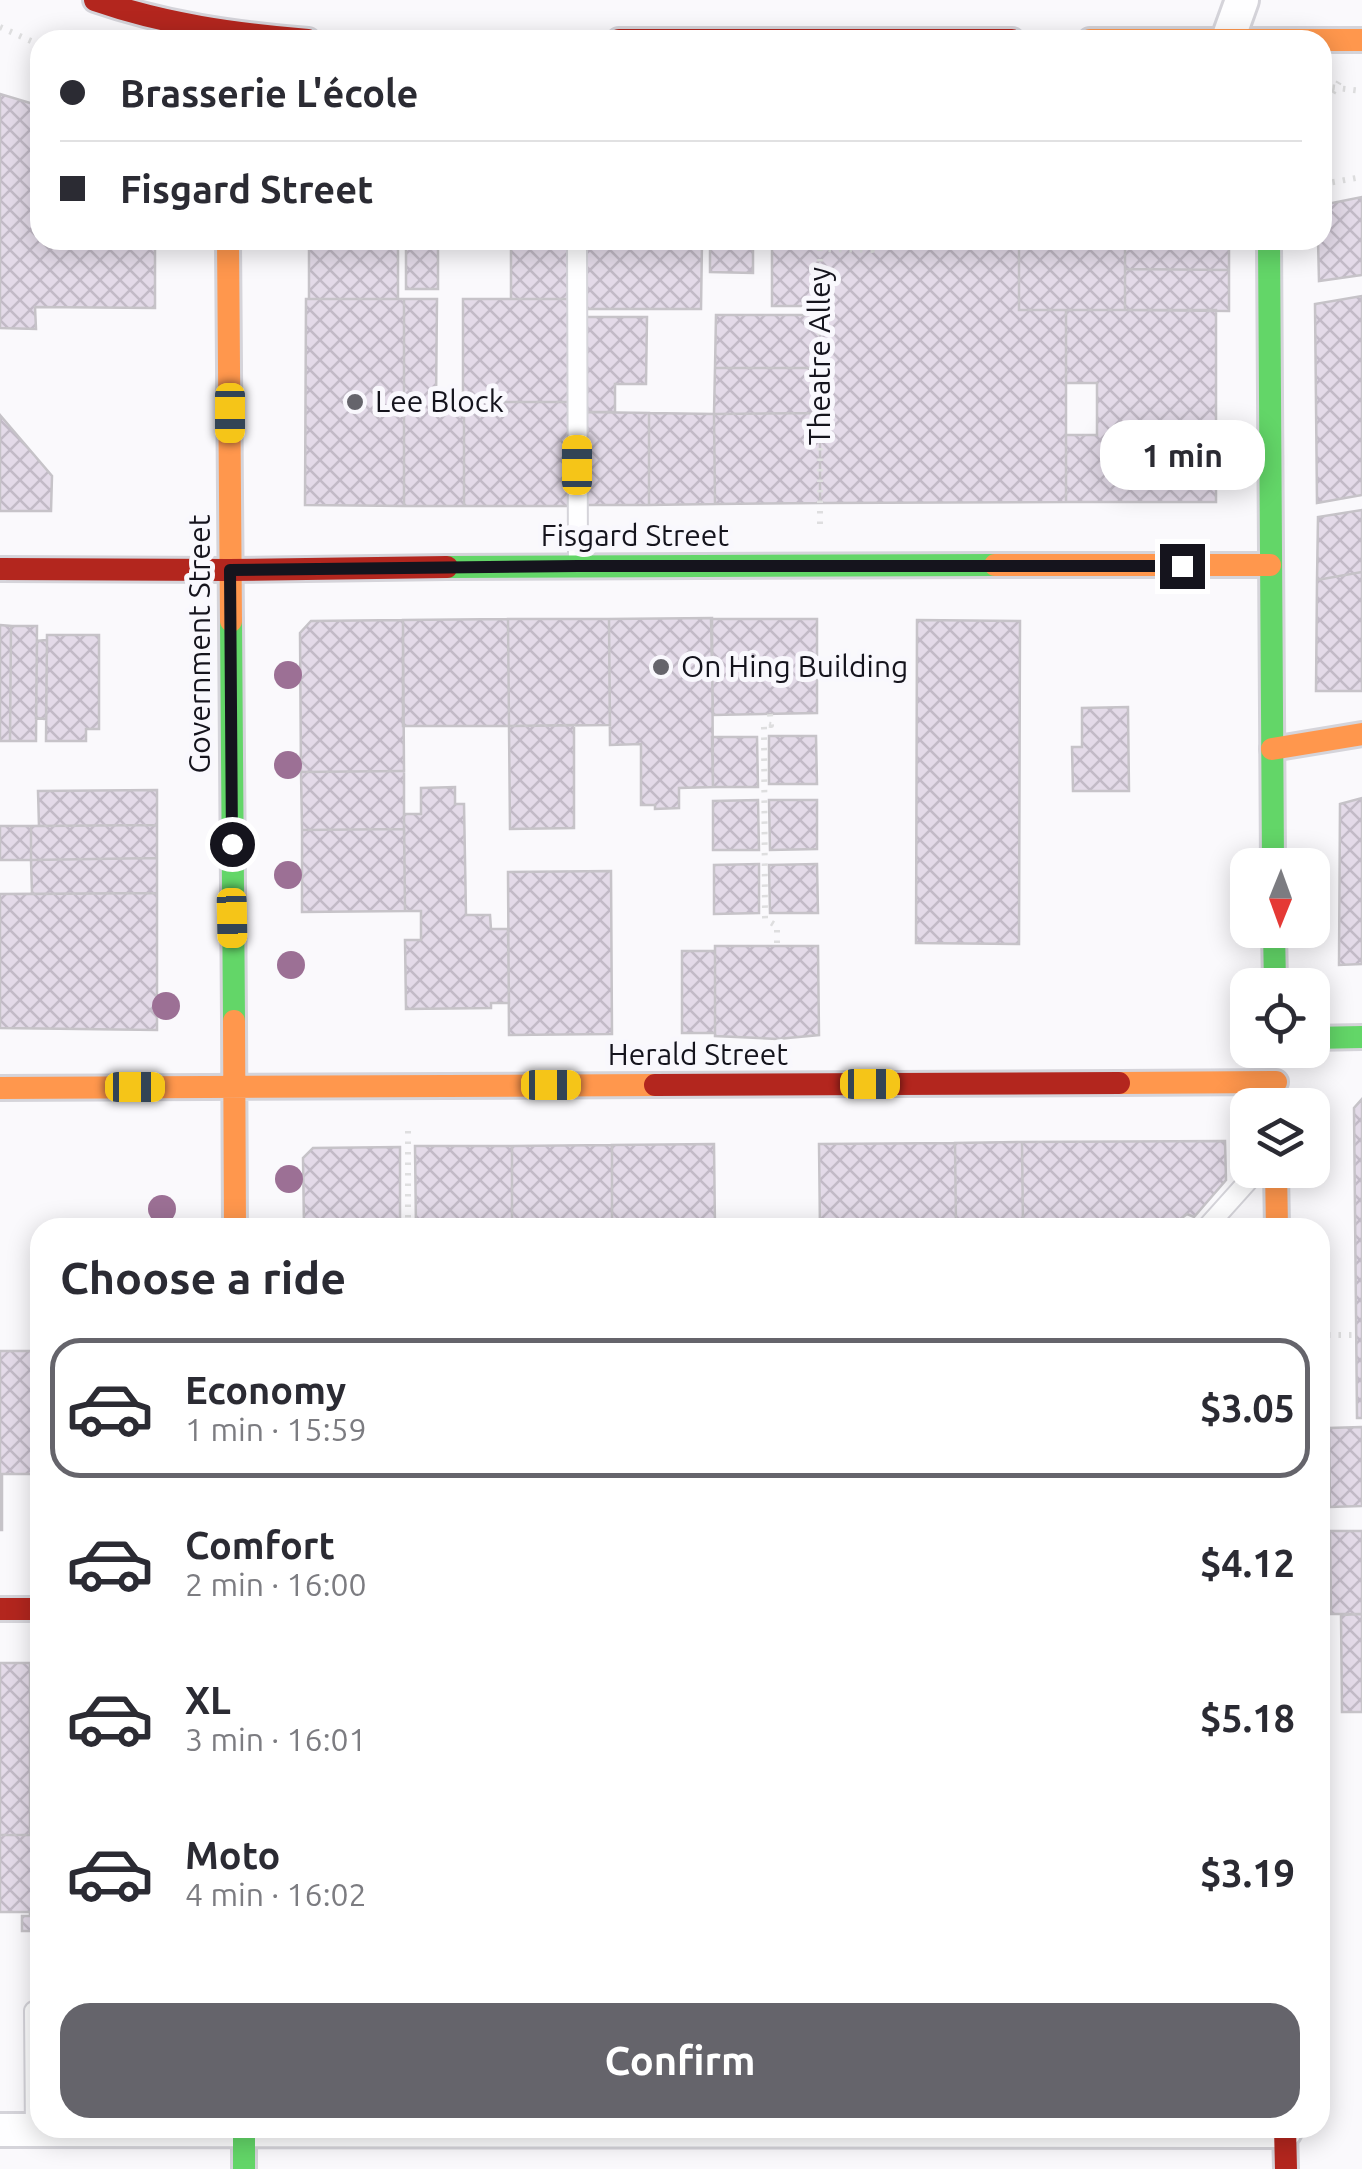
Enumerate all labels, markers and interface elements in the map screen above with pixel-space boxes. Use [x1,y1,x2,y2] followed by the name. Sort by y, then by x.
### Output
[120,72,419,114] text: Brasserie L'école
[120,168,373,210] text: Fisgard Street
[802,267,836,445] street label: Theatre Alley
[215,383,245,443] car
[375,384,504,418] place label: Lee Block
[344,391,366,413] marker: Lee Block
[1100,421,1264,491] callout: 1 min
[562,435,592,495] car
[1142,437,1223,473] text: 1 min
[182,514,216,774] street label: Government Street
[541,518,729,552] street label: Fisgard Street
[1160,544,1205,589] route end
[681,649,908,683] place label: On Hing Building
[650,656,672,678] marker: On Hing Building
[210,822,255,867] route start
[1230,848,1330,948] north arrow
[1230,848,1330,1188] map controls
[216,888,248,948] car
[1230,968,1330,1068] button: locate
[608,1037,788,1071] street label: Herald Street
[840,1069,900,1099] car
[521,1070,581,1100] car
[105,1072,165,1102] car
[1230,1088,1330,1188] button: layers
[60,1252,346,1303] text: Choose a ride
[65,1363,155,1453] icon: car
[185,1369,346,1411] text: Economy
[1200,1387,1295,1429] text: $3.05
[185,1411,367,1447] text: 1 min · 15:59
[65,1518,155,1608] icon: car
[185,1524,335,1566] text: Comfort
[1200,1542,1295,1584] text: $4.12
[185,1566,367,1602] text: 2 min · 16:00
[65,1673,155,1763] icon: car
[185,1679,231,1721] text: XL
[1200,1697,1295,1739] text: $5.18
[185,1721,367,1757] text: 3 min · 16:01
[65,1828,155,1918] icon: car
[185,1834,280,1876] text: Moto
[1200,1852,1295,1894] text: $3.19
[185,1876,367,1912] text: 4 min · 16:02
[60,2003,1300,2118] button: Confirm

